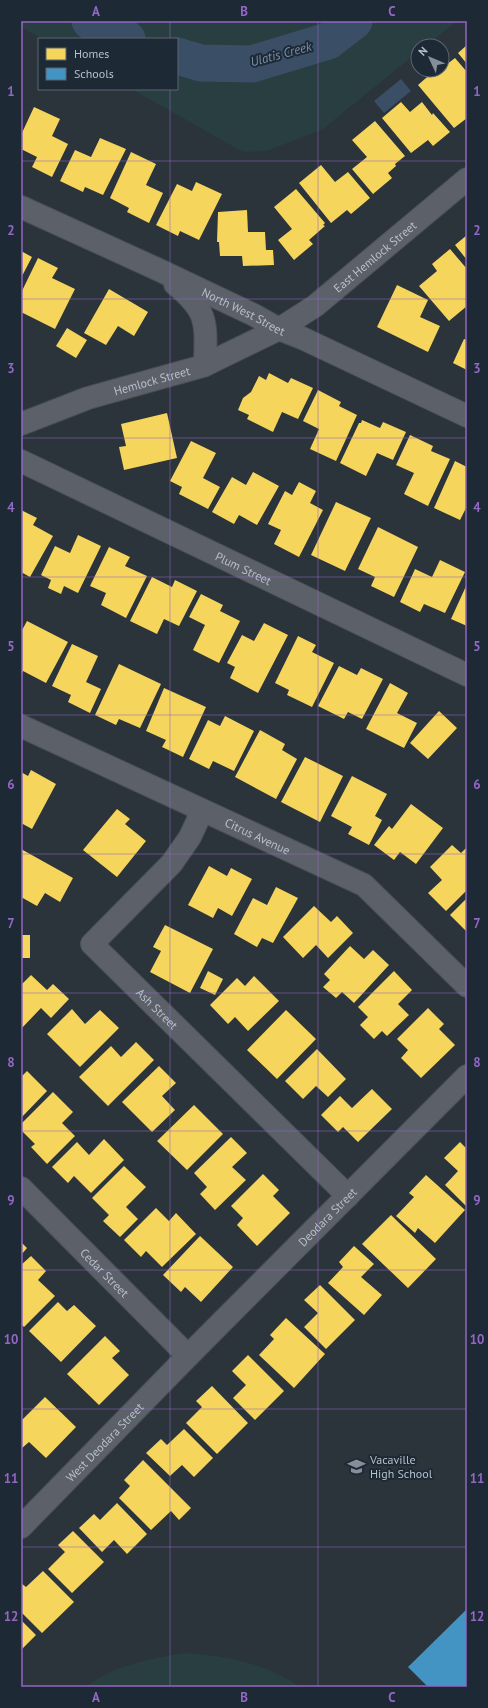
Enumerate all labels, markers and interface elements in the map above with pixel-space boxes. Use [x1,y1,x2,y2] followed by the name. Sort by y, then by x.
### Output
[92,3,100,20] text: A
[240,3,248,20] text: B
[388,3,396,20] text: C
[248,37,315,70] water label: Ulatis Creek
[38,38,178,90] legend
[410,38,450,78] north arrow
[415,44,430,59] text: N
[74,46,109,61] text: Homes
[74,66,114,81] text: Schools
[7,83,15,100] text: 1
[473,83,481,100] text: 1
[330,217,419,295] street label: East Hemlock Street
[7,222,15,239] text: 2
[473,222,481,239] text: 2
[200,284,287,338] street label: North West Street
[7,360,15,377] text: 3
[473,360,481,377] text: 3
[112,363,192,398] street label: Hemlock Street
[7,499,15,516] text: 4
[473,499,481,516] text: 4
[213,548,274,588] street label: Plum Street
[7,638,15,655] text: 5
[473,638,481,655] text: 5
[7,776,15,793] text: 6
[473,776,481,793] text: 6
[223,814,293,857] street label: Citrus Avenue
[7,915,15,932] text: 7
[473,915,481,932] text: 7
[133,985,181,1032] street label: Ash Street
[7,1054,15,1071] text: 8
[473,1054,481,1071] text: 8
[295,1184,359,1249] street label: Deodara Street
[7,1192,15,1209] text: 9
[473,1192,481,1209] text: 9
[77,1245,132,1300] street label: Cedar Street
[4,1331,18,1348] text: 10
[470,1331,484,1348] text: 10
[62,1399,146,1485] street label: West Deodara Street
[369,1452,433,1481] place label: Vacaville High School
[347,1456,367,1476] school or university icon: Vacaville High School
[4,1470,18,1487] text: 11
[470,1470,484,1487] text: 11
[4,1608,18,1625] text: 12
[470,1608,484,1625] text: 12
[92,1689,100,1706] text: A
[240,1689,248,1706] text: B
[388,1689,396,1706] text: C

